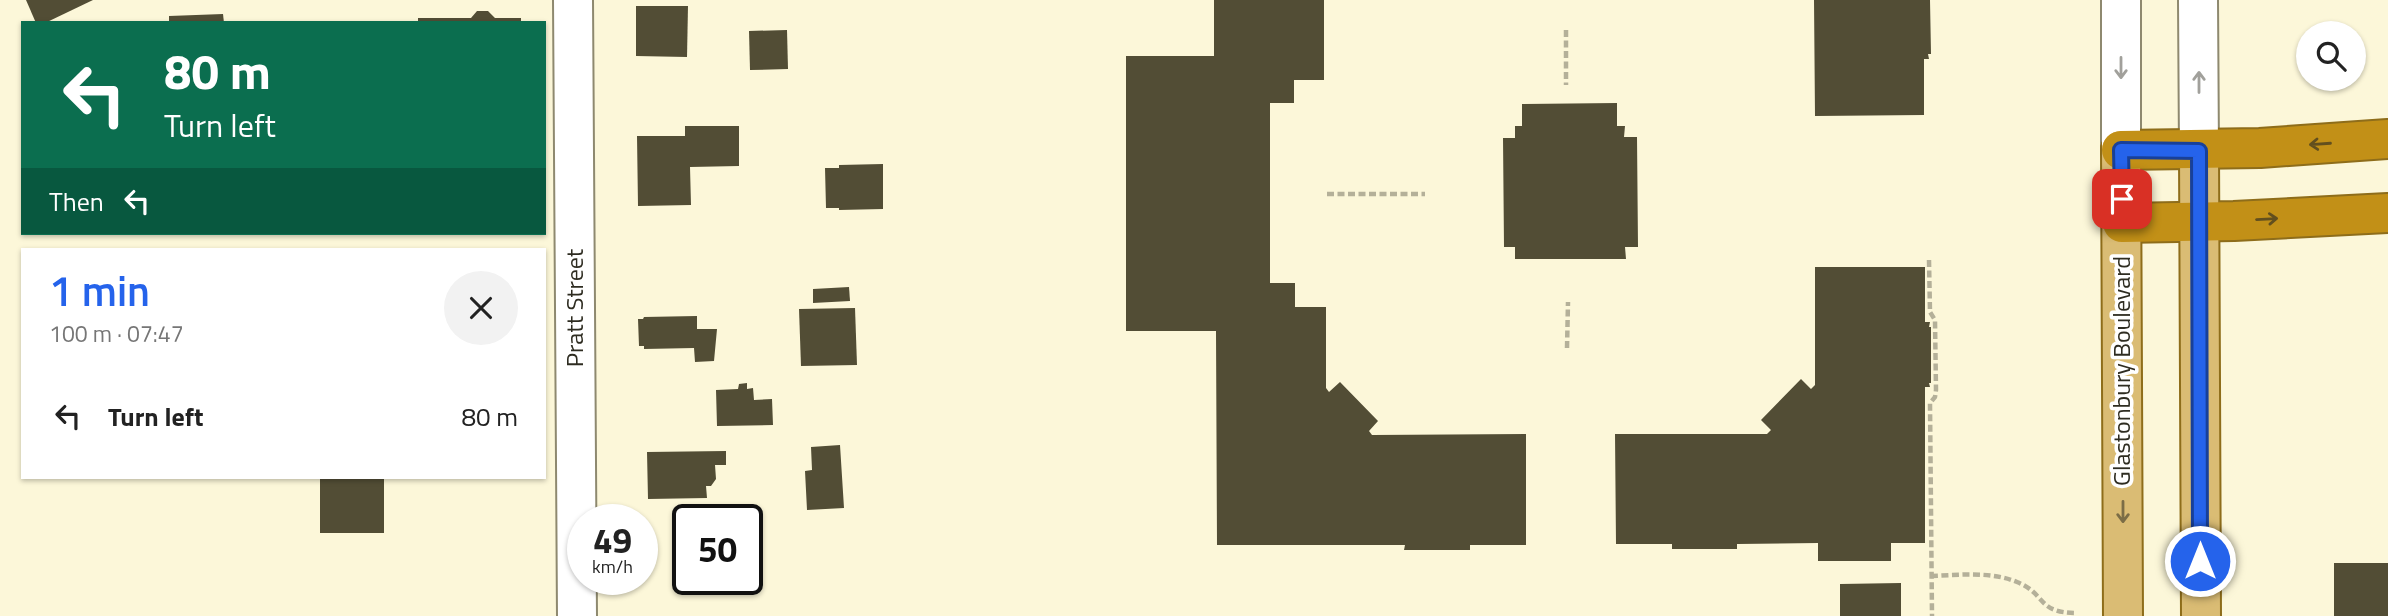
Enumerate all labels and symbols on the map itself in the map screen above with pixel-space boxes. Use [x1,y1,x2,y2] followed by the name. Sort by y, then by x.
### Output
[2114,56,2128,79] one-way arrow
[2192,71,2206,94] one-way arrow
[2309,138,2332,151] one-way arrow
[2092,169,2152,229] pin
[2256,212,2279,225] one-way arrow
[556,248,592,367] street label: Pratt Street
[2103,256,2139,486] street label: Glastonbury Boulevard
[2116,500,2130,523] one-way arrow
[672,504,763,595] speed limit sign: 50
[2163,524,2237,598] position arrow

